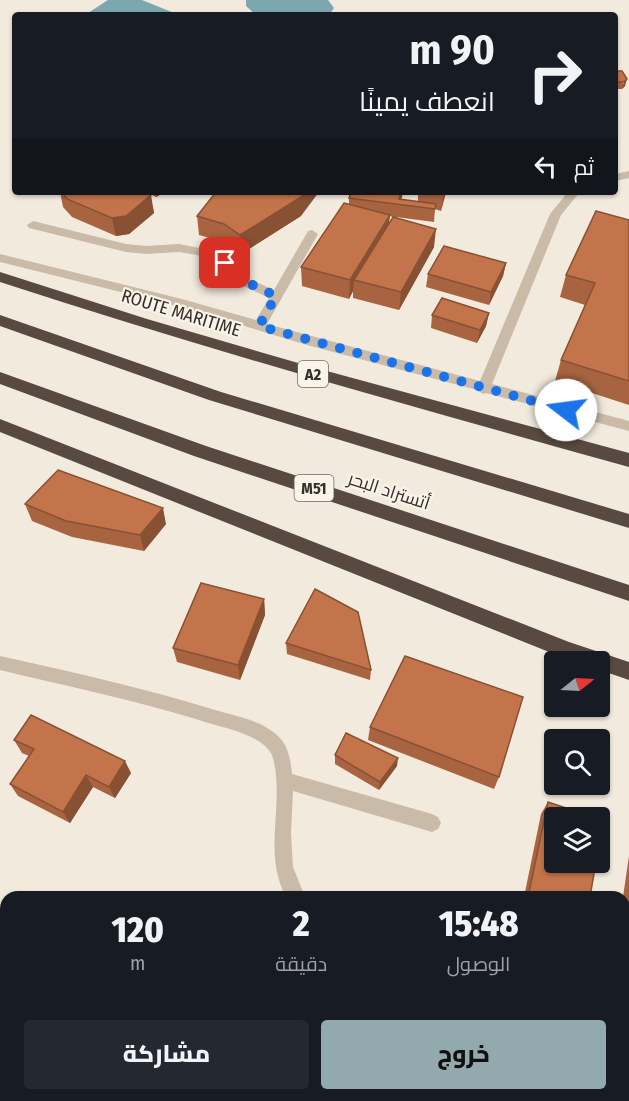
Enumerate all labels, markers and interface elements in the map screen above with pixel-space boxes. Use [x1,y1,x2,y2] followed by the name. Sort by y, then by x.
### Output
[410,25,495,75] text: 90 m
[516,36,594,114] icon: right
[359,86,495,118] text: انعطف يمينًا
[529,150,562,183] icon: left
[574,154,594,181] text: ثم
[199,237,250,288] pin
[208,246,241,279] icon: arrive
[119,284,243,342] street label: ROUTE MARITIME
[298,361,328,387] road number: A2
[534,378,598,442] position arrow
[344,467,433,515] street label: أتستراد البحر
[294,475,334,501] road number: M51
[544,651,610,717] north arrow
[544,651,610,873] map controls
[544,729,610,795] button: search
[544,807,610,873] button: layers
[293,902,310,946] text: 2
[439,902,519,946] text: 15:48
[111,908,164,952] text: 120
[130,951,145,975] text: m
[275,952,327,976] text: دقيقة
[447,952,511,976] text: الوصول
[24,1020,309,1089] button: مشاركة
[321,1020,606,1089] button: خروج

